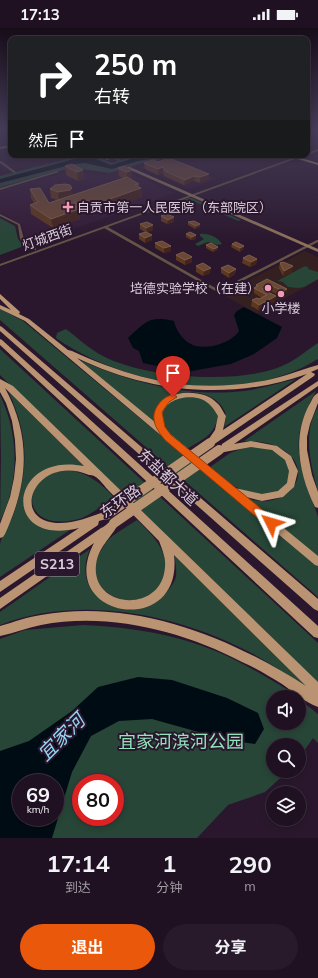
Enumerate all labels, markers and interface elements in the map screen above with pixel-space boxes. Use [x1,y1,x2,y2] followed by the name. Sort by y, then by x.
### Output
[20,5,60,24] text: 17:13
[94,47,177,82] text: 250 m
[28,52,80,104] icon: right
[94,85,130,108] text: 右转
[66,128,88,150] icon: arrive
[28,131,58,150] text: 然后
[77,199,272,215] place label: 自贡市第一人民医院（东部院区）
[62,201,74,213] marker: 自贡市第一人民医院（东部院区）
[20,221,74,253] street label: 灯城西街
[130,280,260,296] place label: 培德实验学校（在建）
[263,283,273,293] marker: 培德实验学校（在建）
[276,289,286,299] marker: 小学楼
[261,300,301,316] place label: 小学楼
[156,356,190,397] pin
[162,362,184,384] icon: arrive
[134,444,202,510] street label: 东盐都大道
[96,480,144,522] street label: 东环路
[250,502,292,544] position arrow
[35,552,79,576] road number: S213
[266,690,306,826] map controls
[266,690,306,730] button: sound
[32,706,92,766] water label: 宜家河
[118,730,244,753] park label: 宜家河滨河公园
[266,738,306,778] button: search
[72,774,124,826] speed limit sign: 80
[26,782,50,807] text: 69
[266,786,306,826] button: layers
[27,803,49,816] text: km/h
[46,848,110,878] text: 17:14
[162,848,176,878] text: 1
[228,849,272,879] text: 290
[244,878,256,894] text: m
[65,879,91,895] text: 到达
[156,879,182,895] text: 分钟
[20,924,155,970] button: 退出
[163,924,298,970] button: 分享

